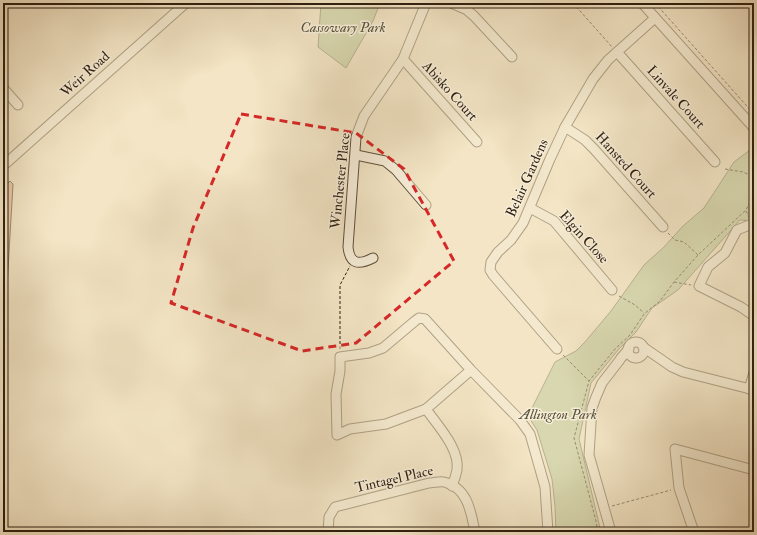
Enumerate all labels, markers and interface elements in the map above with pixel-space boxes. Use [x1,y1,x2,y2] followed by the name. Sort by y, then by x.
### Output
[301,19,386,36] park label: Cassowary Park
[56,48,113,101] street label: Weir Road
[418,57,482,125] street label: Abisko Court
[643,62,709,132] street label: Linvale Court
[592,128,661,202] street label: Hansted Court
[326,132,354,231] street label: Winchester Place
[502,136,552,220] street label: Belair Gardens
[556,207,612,267] street label: Elgin Close
[517,406,597,423] park label: Allington Park
[353,462,435,496] street label: Tintagel Place

